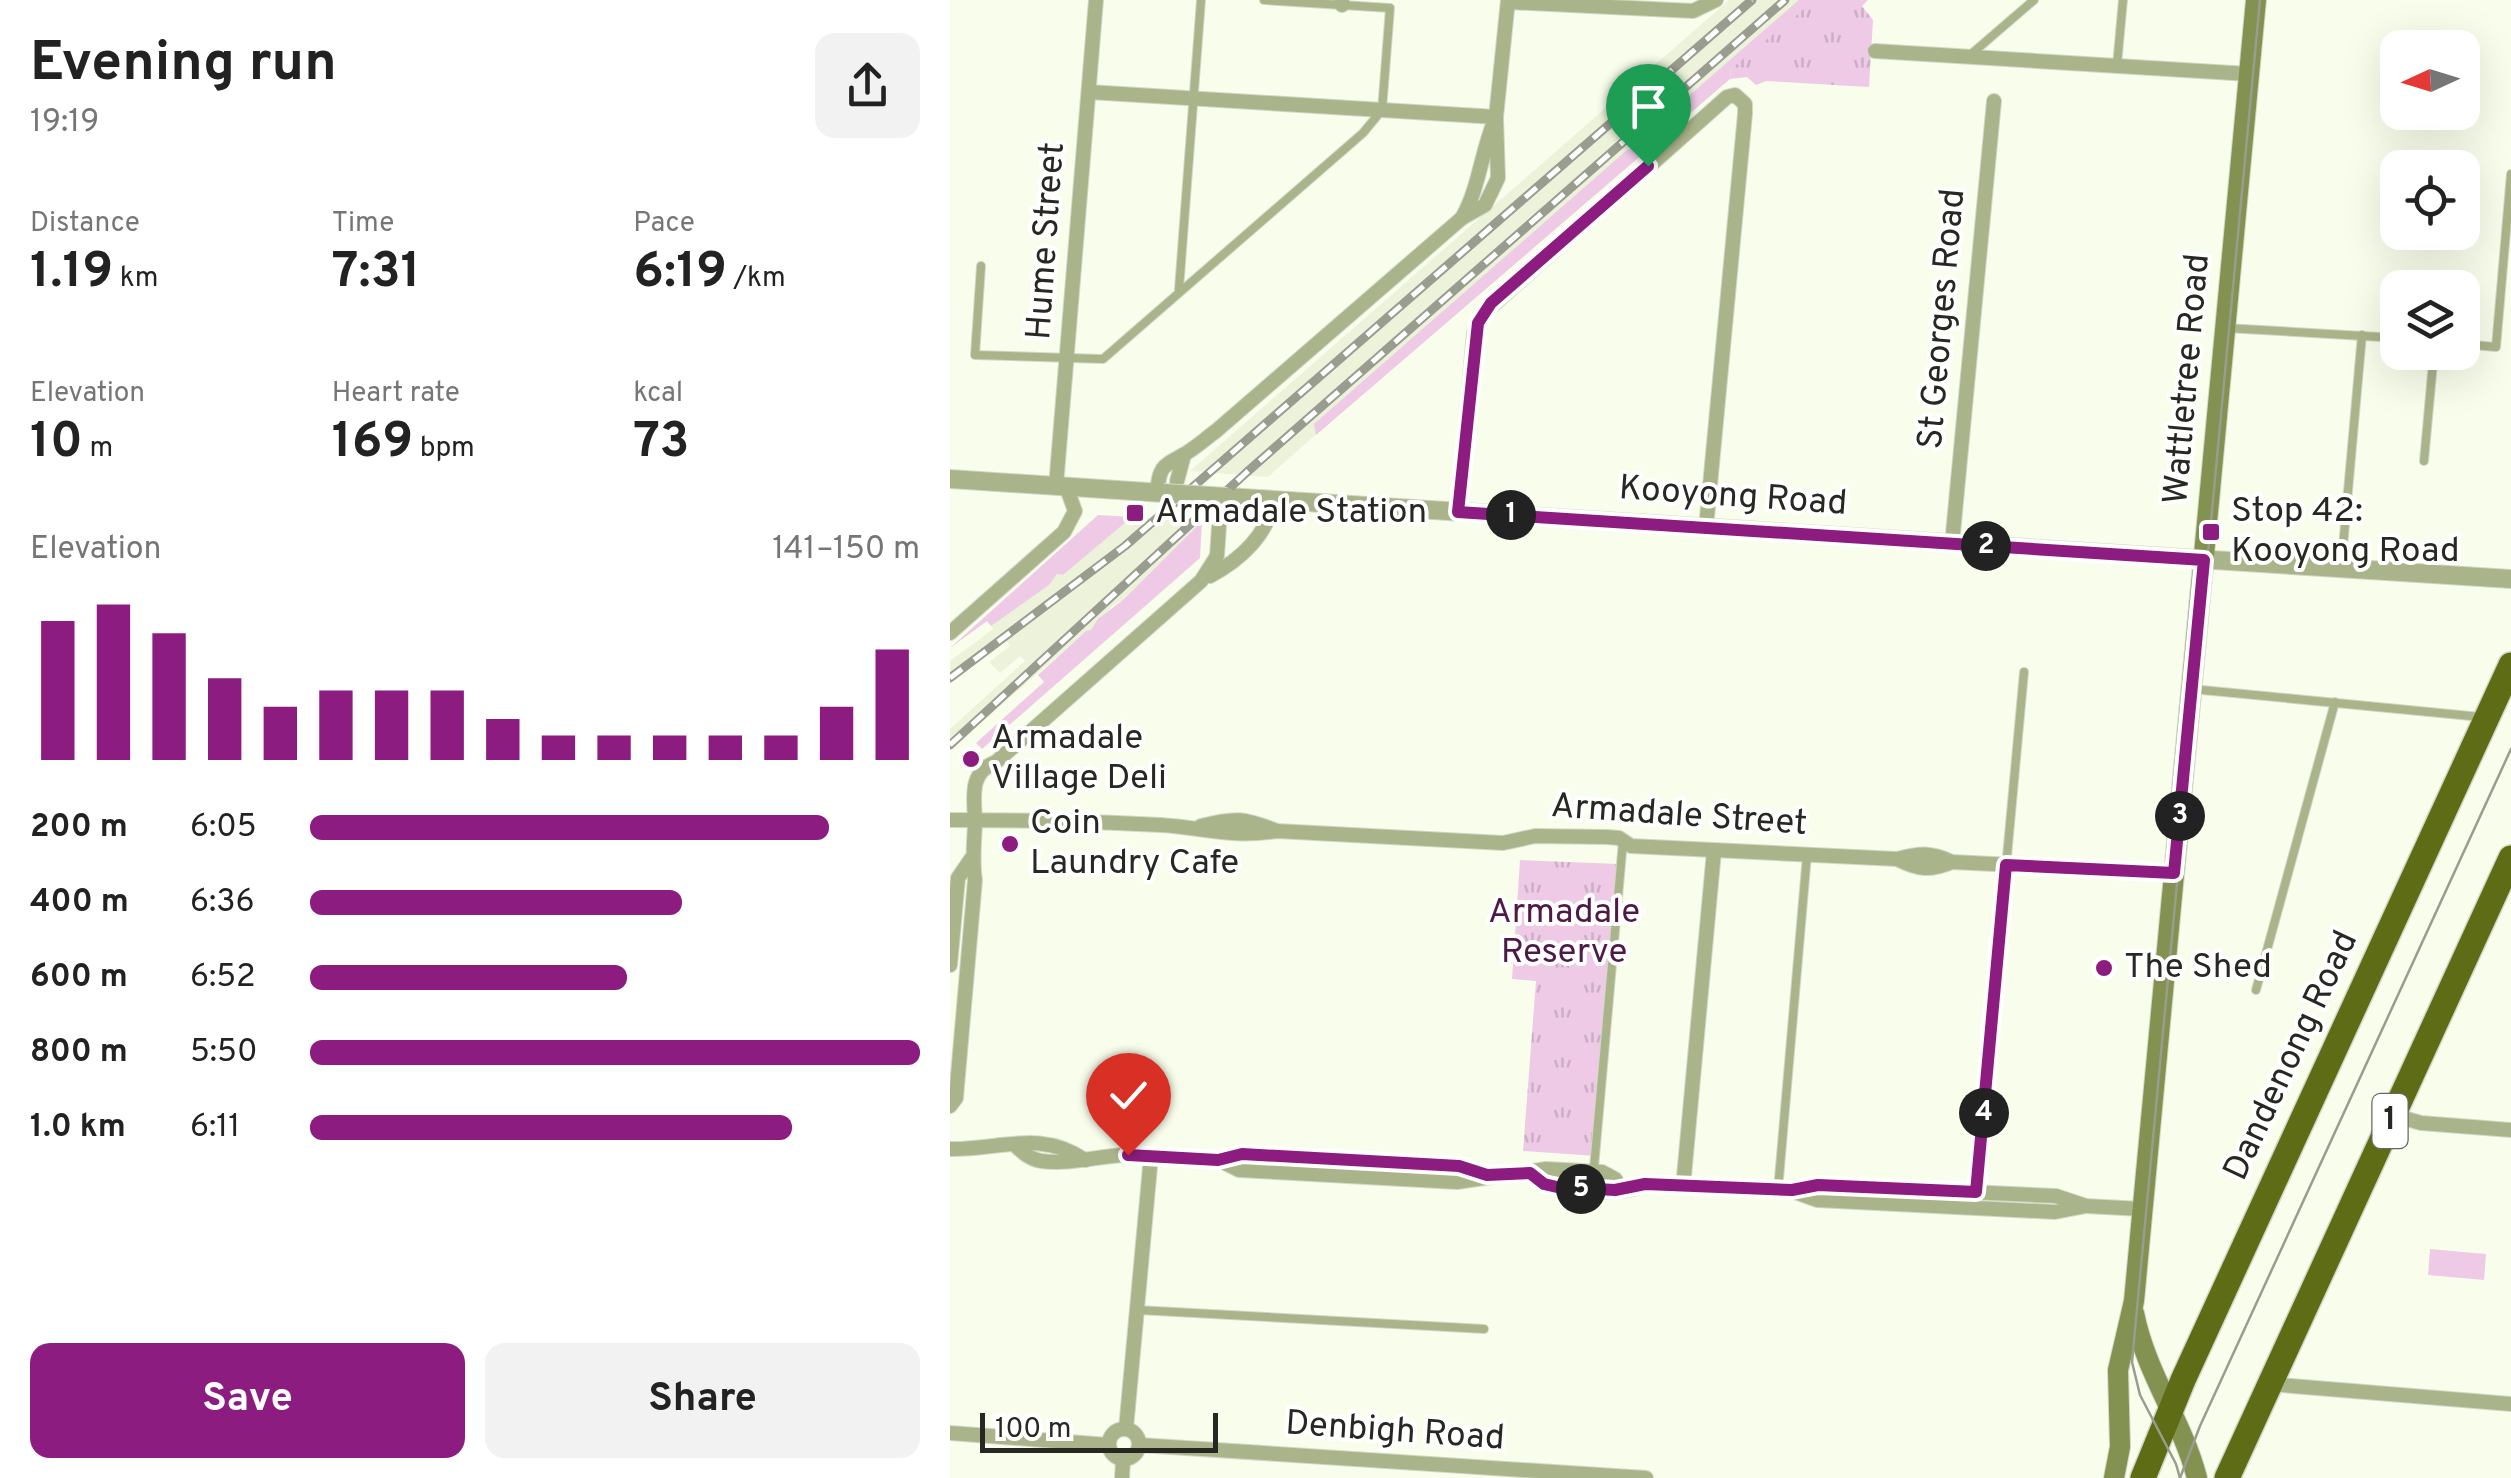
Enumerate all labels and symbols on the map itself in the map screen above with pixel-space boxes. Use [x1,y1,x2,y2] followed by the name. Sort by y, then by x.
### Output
[2380,30,2480,130] north arrow
[1606,64,1691,167] pin
[1018,141,1076,341] street label: Hume Street
[1910,187,1976,451] street label: St Georges Road
[2155,252,2221,506] street label: Wattletree Road
[1617,467,1849,527] street label: Kooyong Road
[1486,490,1536,540] pin: 1
[2231,490,2460,574] place label: Stop 42: Kooyong Road
[1155,491,1427,535] place label: Armadale Station
[1124,502,1146,524] marker: Armadale Station
[1961,521,2011,571] pin: 2
[2200,521,2222,543] marker: Stop 42: Kooyong Road
[991,717,1167,801] place label: Armadale Village Deli
[960,748,982,770] marker: Armadale Village Deli
[1549,785,1809,847] street label: Armadale Street
[2155,791,2205,841] pin: 3
[1030,802,1239,886] place label: Coin Laundry Cafe
[999,833,1021,855] marker: Coin Laundry Cafe
[1488,891,1640,975] park label: Armadale Reserve
[2215,924,2369,1188] street label: Dandenong Road
[2124,946,2272,990] place label: The Shed
[2093,957,2115,979] marker: The Shed
[1086,1053,1171,1156] pin
[1959,1088,2009,1138] pin: 4
[2372,1094,2408,1148] road number: 1
[1556,1164,1606,1214] pin: 5
[1284,1402,1506,1462] street label: Denbigh Road
[980,1408,1218,1452] scale bar

